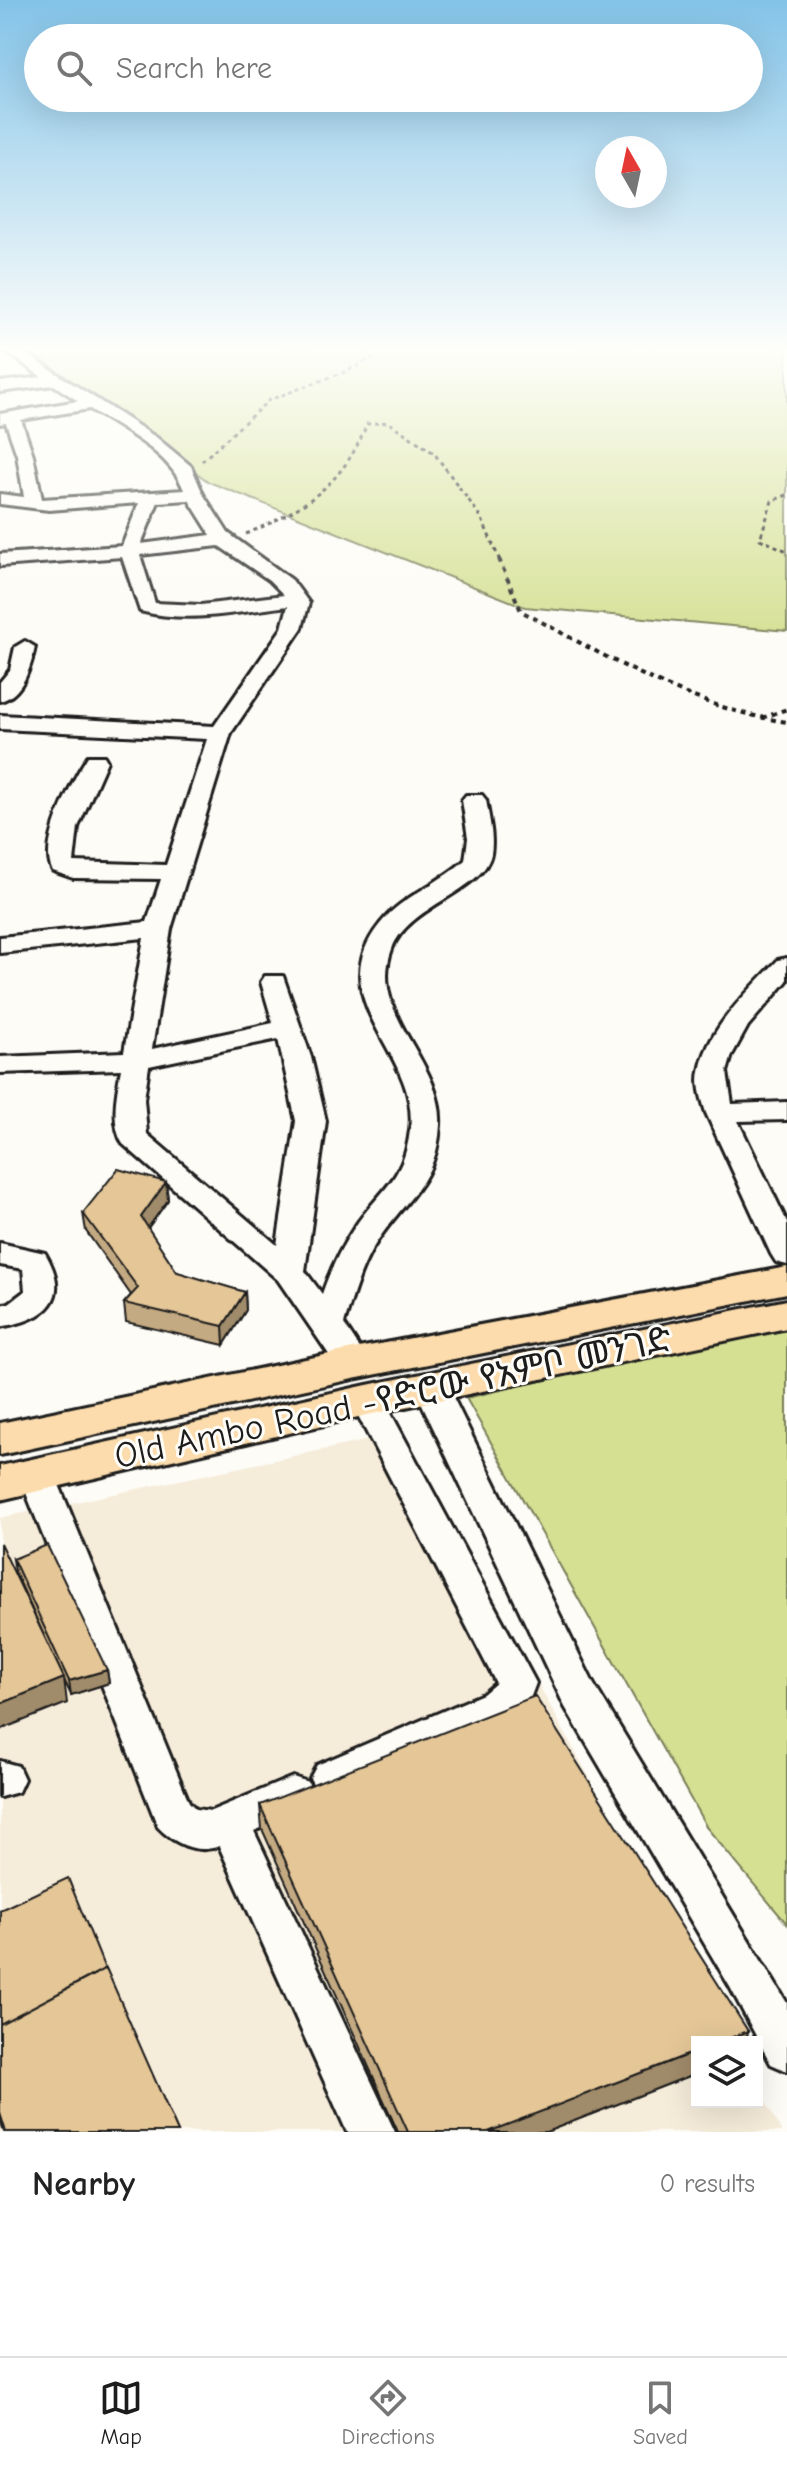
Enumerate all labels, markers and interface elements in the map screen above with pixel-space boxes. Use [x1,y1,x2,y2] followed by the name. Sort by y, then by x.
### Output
[24,24,763,112] search box
[52,46,96,90] icon: search
[116,51,272,86] text: Search here
[595,136,667,208] north arrow
[111,1319,676,1477] street label: Old Ambo Road -የድሮው የአምቦ መንገድ
[691,2036,763,2108] map controls
[691,2036,763,2108] button: layers
[32,2164,135,2204] text: Nearby
[660,2169,755,2199] text: 0 results
[99,2376,143,2450] tab: Map
[342,2376,435,2450] tab: Directions
[633,2376,688,2450] tab: Saved

